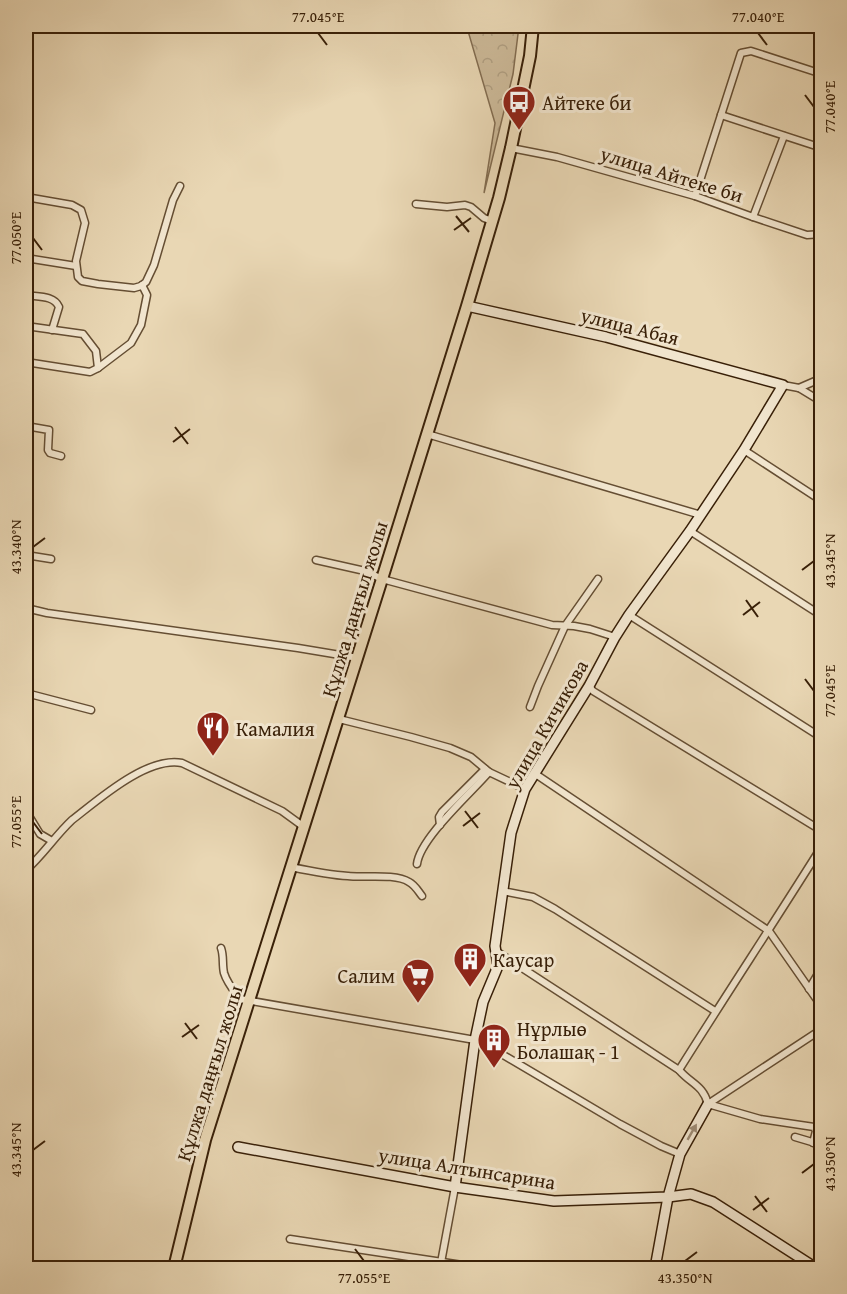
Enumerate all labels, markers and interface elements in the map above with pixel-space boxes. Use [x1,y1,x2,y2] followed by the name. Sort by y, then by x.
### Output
[292,6,345,27] text: 77.045°E
[732,6,785,27] text: 77.040°E
[819,80,840,133] text: 77.040°E
[501,84,537,131] bus stop icon: Айтеке би
[542,88,632,117] place label: Айтеке би
[596,138,747,210] street label: улица Айтеке би
[5,211,26,264] text: 77.050°E
[577,300,682,352] street label: улица Абая
[313,517,395,701] street label: Құлжа даңғыл жолы
[5,519,26,574] text: 43.340°N
[819,533,840,588] text: 43.345°N
[497,654,595,795] street label: улица Кичикова
[819,664,840,717] text: 77.045°E
[195,710,231,757] restaurant icon: Камалия
[236,714,315,743] place label: Камалия
[5,795,26,848] text: 77.055°E
[452,941,488,988] building icon: Каусар
[493,945,554,974] place label: Каусар
[400,957,436,1004] supermarket icon: Салим
[337,961,395,990] place label: Салим
[168,981,250,1165] street label: Құлжа даңғыл жолы
[517,1014,620,1066] place label: Нұрлыө Болашақ - 1
[476,1022,512,1069] building icon: Нұрлыө Болашақ - 1
[5,1122,26,1177] text: 43.345°N
[687,1123,697,1140] one-way arrow
[819,1136,840,1191] text: 43.350°N
[375,1140,558,1196] street label: улица Алтынсарина
[338,1267,391,1288] text: 77.055°E
[658,1267,713,1288] text: 43.350°N

